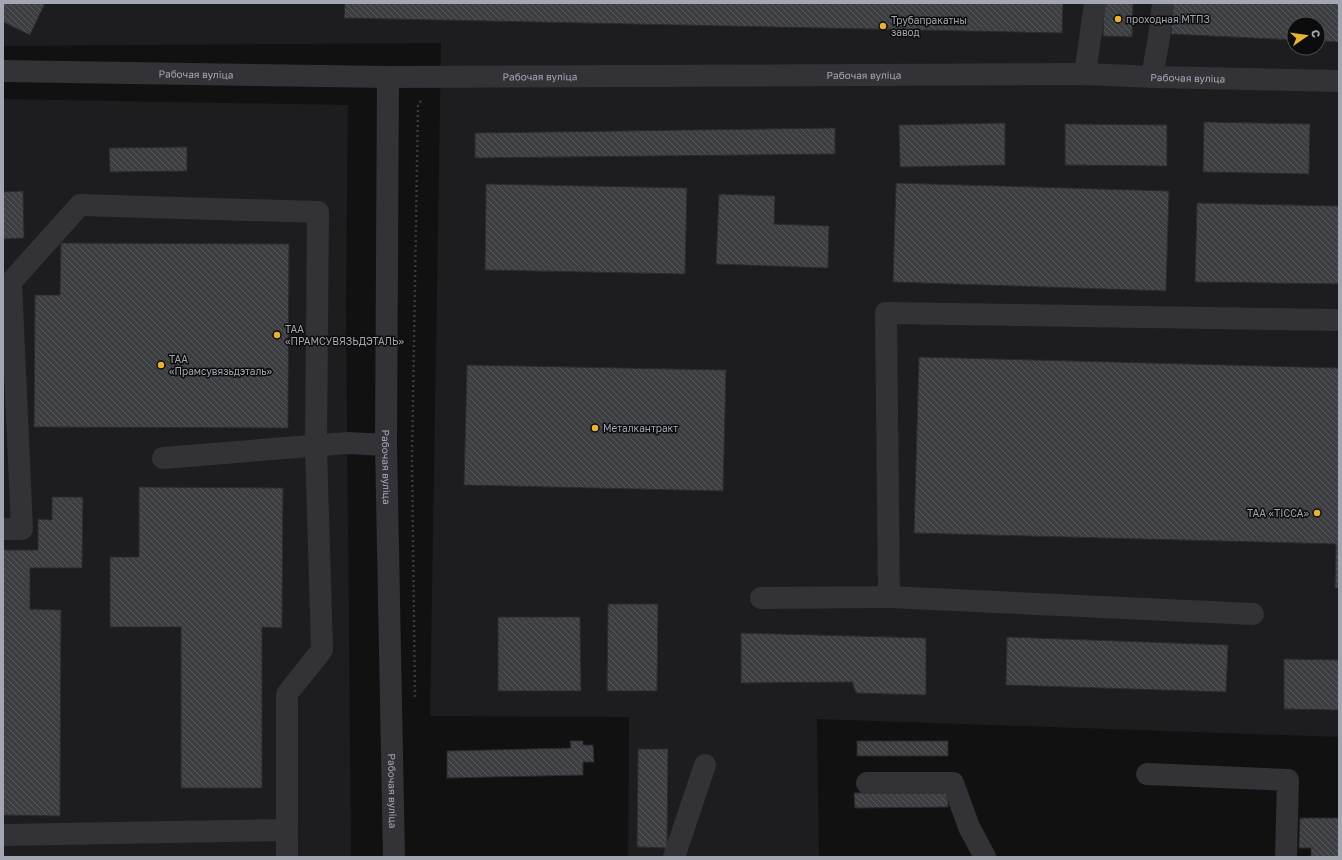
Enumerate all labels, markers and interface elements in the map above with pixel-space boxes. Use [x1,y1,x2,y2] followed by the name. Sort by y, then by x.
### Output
[1126,13,1210,25] place label: проходная МТПЗ
[891,14,967,38] place label: Трубапракатны завод
[1113,14,1123,24] marker: проходная МТПЗ
[1286,16,1326,56] north arrow
[878,21,888,31] marker: Трубапракатны завод
[1309,28,1323,39] text: С
[158,67,234,81] street label: Рабочая вуліца
[826,69,901,81] street label: Рабочая вуліца
[502,70,577,83] street label: Рабочая вуліца
[1150,71,1225,85] street label: Рабочая вуліца
[285,323,405,347] place label: ТАА «ПРАМСУВЯЗЬДЭТАЛЬ»
[272,330,282,340] marker: ТАА «ПРАМСУВЯЗЬДЭТАЛЬ»
[169,353,273,377] place label: ТАА «Прамсувязьдэталь»
[156,360,166,370] marker: ТАА «Прамсувязьдэталь»
[603,422,678,434] place label: Металкантракт
[590,423,600,433] marker: Металкантракт
[380,429,393,505] street label: Рабочая вуліца
[1247,507,1309,519] place label: ТАА «ТIССА»
[1312,508,1322,518] marker: ТАА «ТIССА»
[386,753,399,829] street label: Рабочая вуліца

